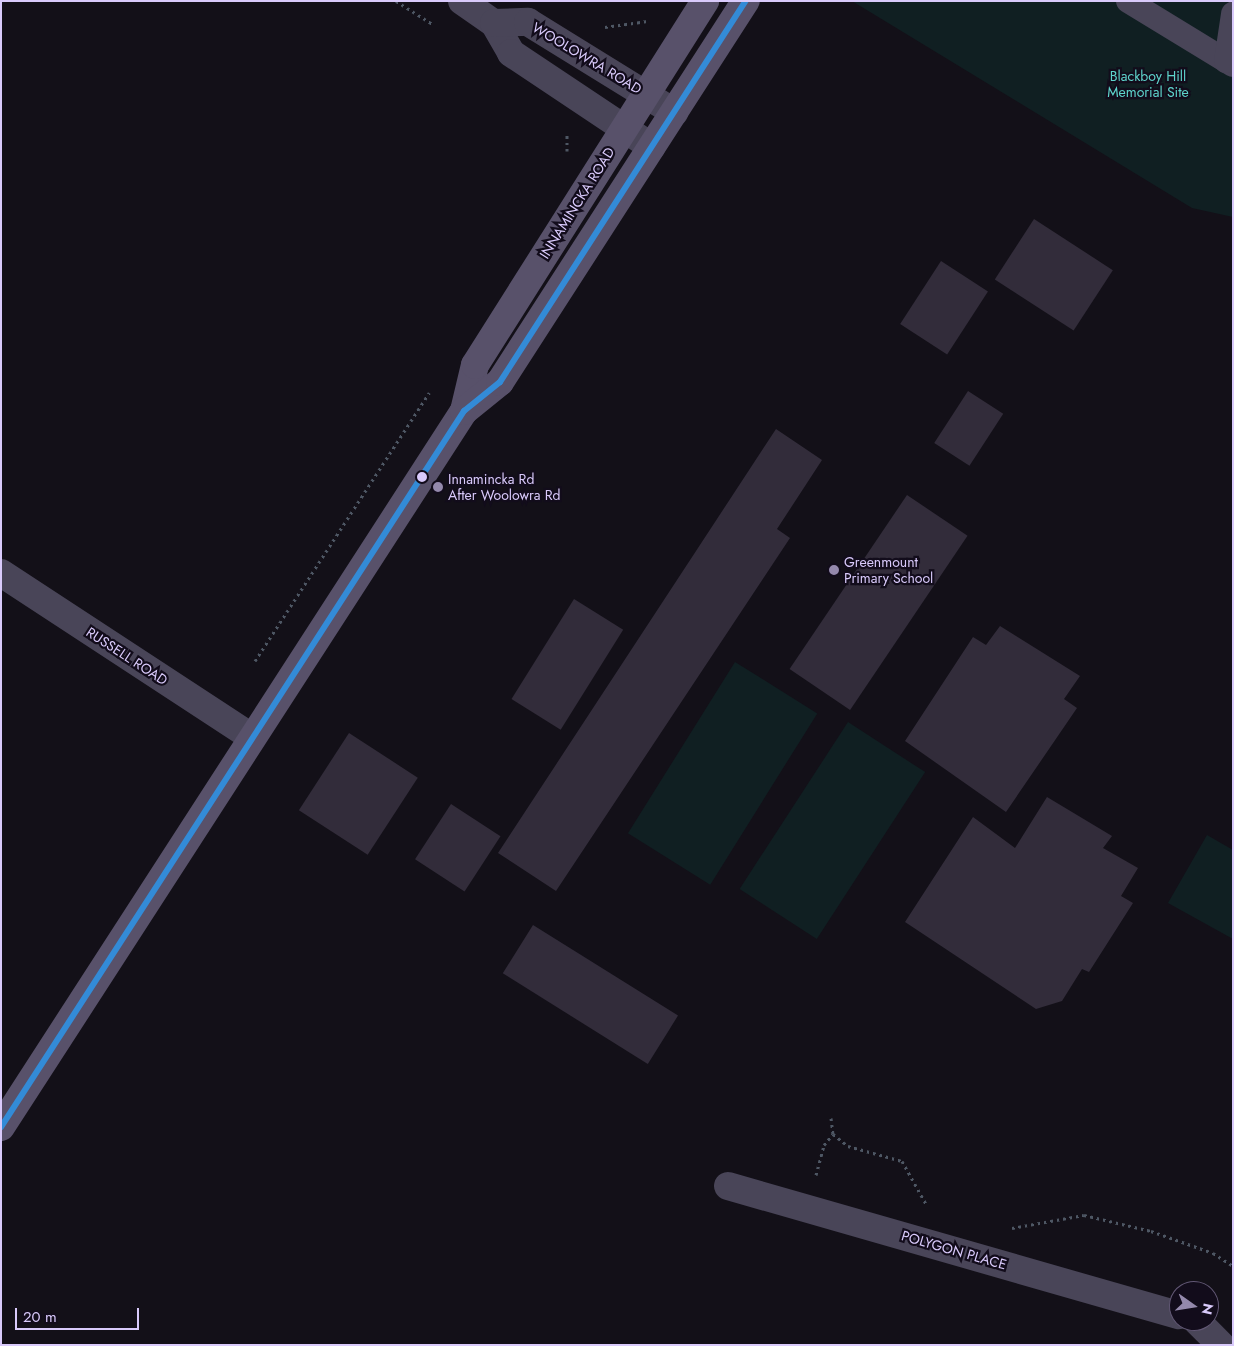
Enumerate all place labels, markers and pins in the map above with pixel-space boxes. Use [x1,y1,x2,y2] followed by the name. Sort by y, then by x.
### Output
[448,471,561,504] place label: Innamincka Rd After Woolowra Rd
[417,472,427,482] unlabelled marker
[432,481,444,493] marker: Innamincka Rd After Woolowra Rd
[844,554,933,586] place label: Greenmount Primary School
[828,564,840,576] marker: Greenmount Primary School

